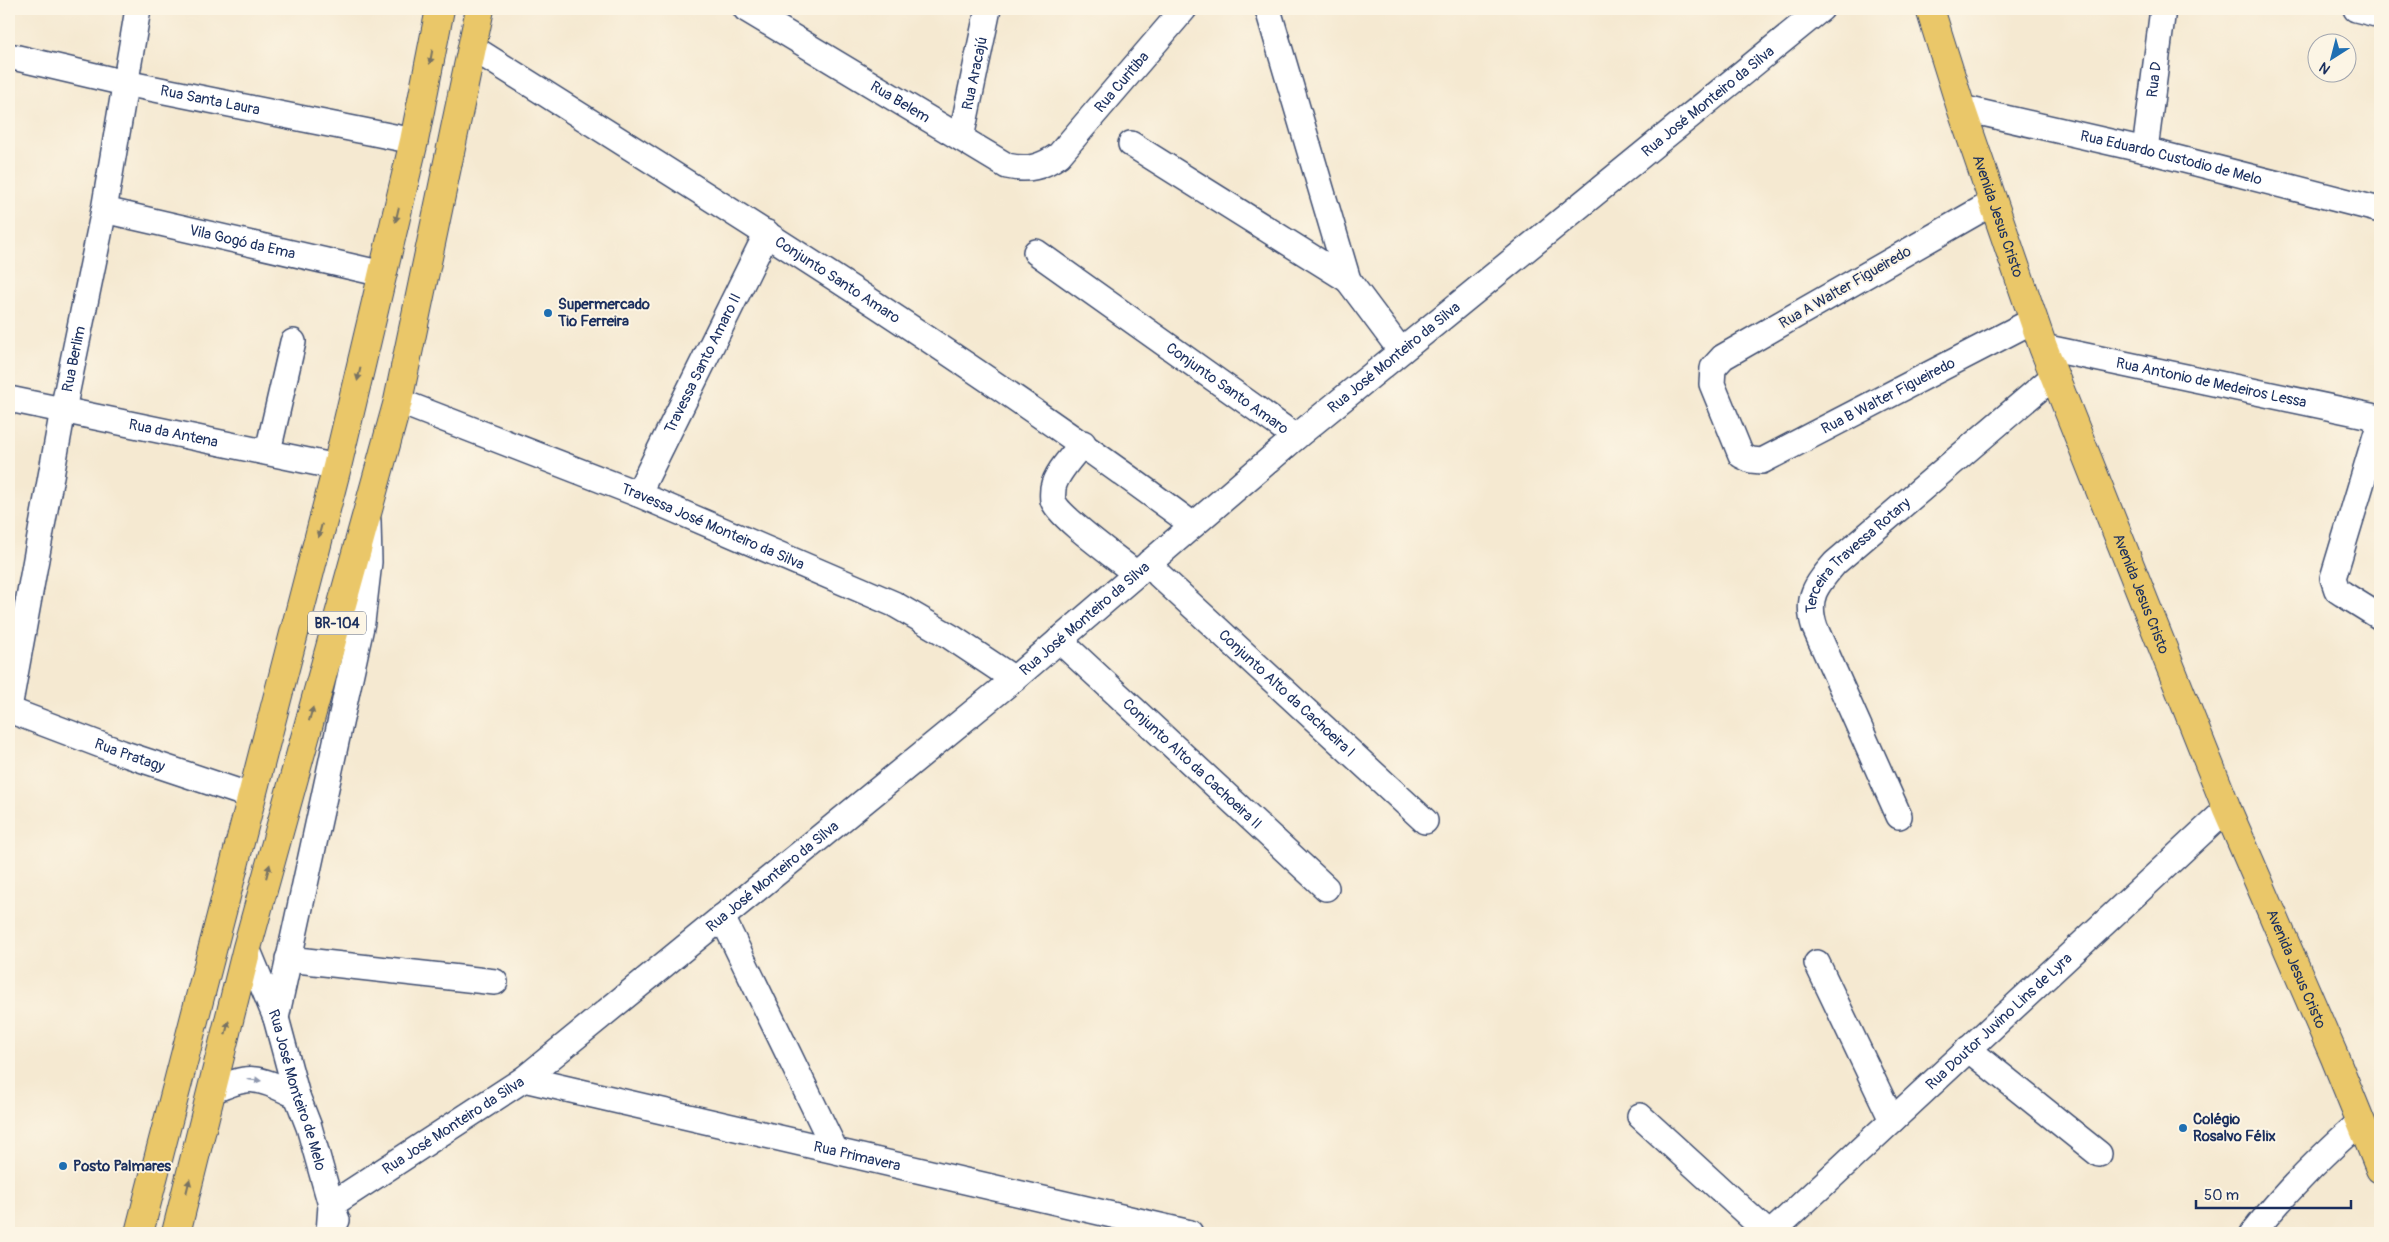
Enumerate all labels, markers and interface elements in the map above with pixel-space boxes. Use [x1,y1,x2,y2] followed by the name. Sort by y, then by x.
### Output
[2306,32,2356,82] north arrow
[958,35,992,112] street label: Rua Aracajú
[1638,42,1778,161] street label: Rua José Monteiro da Silva
[1091,48,1153,117] street label: Rua Curitiba
[426,49,434,65] one-way arrow
[2316,58,2333,78] text: N
[2143,61,2166,99] street label: Rua D
[867,77,933,128] street label: Rua Belem
[158,81,262,120] street label: Rua Santa Laura
[2078,127,2264,190] street label: Rua Eduardo Custodio de Melo
[1968,153,2027,280] street label: Avenida Jesus Cristo
[393,208,401,223] one-way arrow
[187,221,297,264] street label: Vila Gogó da Ema
[771,232,904,328] street label: Conjunto Santo Amaro
[1776,242,1915,333] street label: Rua A Walter Figueiredo
[661,290,746,436] street label: Travessa Santo Amaro II
[557,295,650,331] place label: Supermercado Tio Ferreira
[1324,298,1464,417] street label: Rua José Monteiro da Silva
[542,307,554,319] marker: Supermercado Tio Ferreira
[58,324,90,394] street label: Rua Berlim
[1162,339,1292,439] street label: Conjunto Santo Amaro
[1818,354,1958,439] street label: Rua B Walter Figueiredo
[2114,354,2308,412] street label: Rua Antonio de Medeiros Lessa
[355,366,363,381] one-way arrow
[127,415,220,452] street label: Rua da Antena
[619,479,807,574] street label: Travessa José Monteiro da Silva
[1802,493,1915,613] street label: Terceira Travessa Rotary
[316,524,324,539] one-way arrow
[2108,531,2173,657] street label: Avenida Jesus Cristo
[1016,558,1154,680] street label: Rua José Monteiro da Silva
[308,612,366,634] road number: BR-104
[1214,626,1359,761] street label: Conjunto Alto da Cachoeira I
[1118,695,1266,834] street label: Conjunto Alto da Cachoeira II
[307,707,315,722] one-way arrow
[92,734,168,777] street label: Rua Pratagy
[702,817,843,936] street label: Rua José Monteiro da Silva
[264,863,272,878] one-way arrow
[2262,907,2330,1032] street label: Avenida Jesus Cristo
[1922,949,2076,1094] street label: Rua Doutor Juvino Lins de Lyra
[264,1007,330,1173] street label: Rua José Monteiro de Melo
[223,1021,231,1036] one-way arrow
[379,1072,528,1179] street label: Rua José Monteiro da Silva
[247,1076,263,1084] one-way arrow
[2193,1110,2276,1146] place label: Colégio Rosalvo Félix
[2177,1122,2189,1134] marker: Colégio Rosalvo Félix
[812,1137,903,1176] street label: Rua Primavera
[73,1157,171,1176] place label: Posto Palmares
[57,1160,69,1172] marker: Posto Palmares
[2196,1177,2352,1209] scale bar
[184,1178,192,1193] one-way arrow
[2204,1186,2239,1205] text: 50 m

